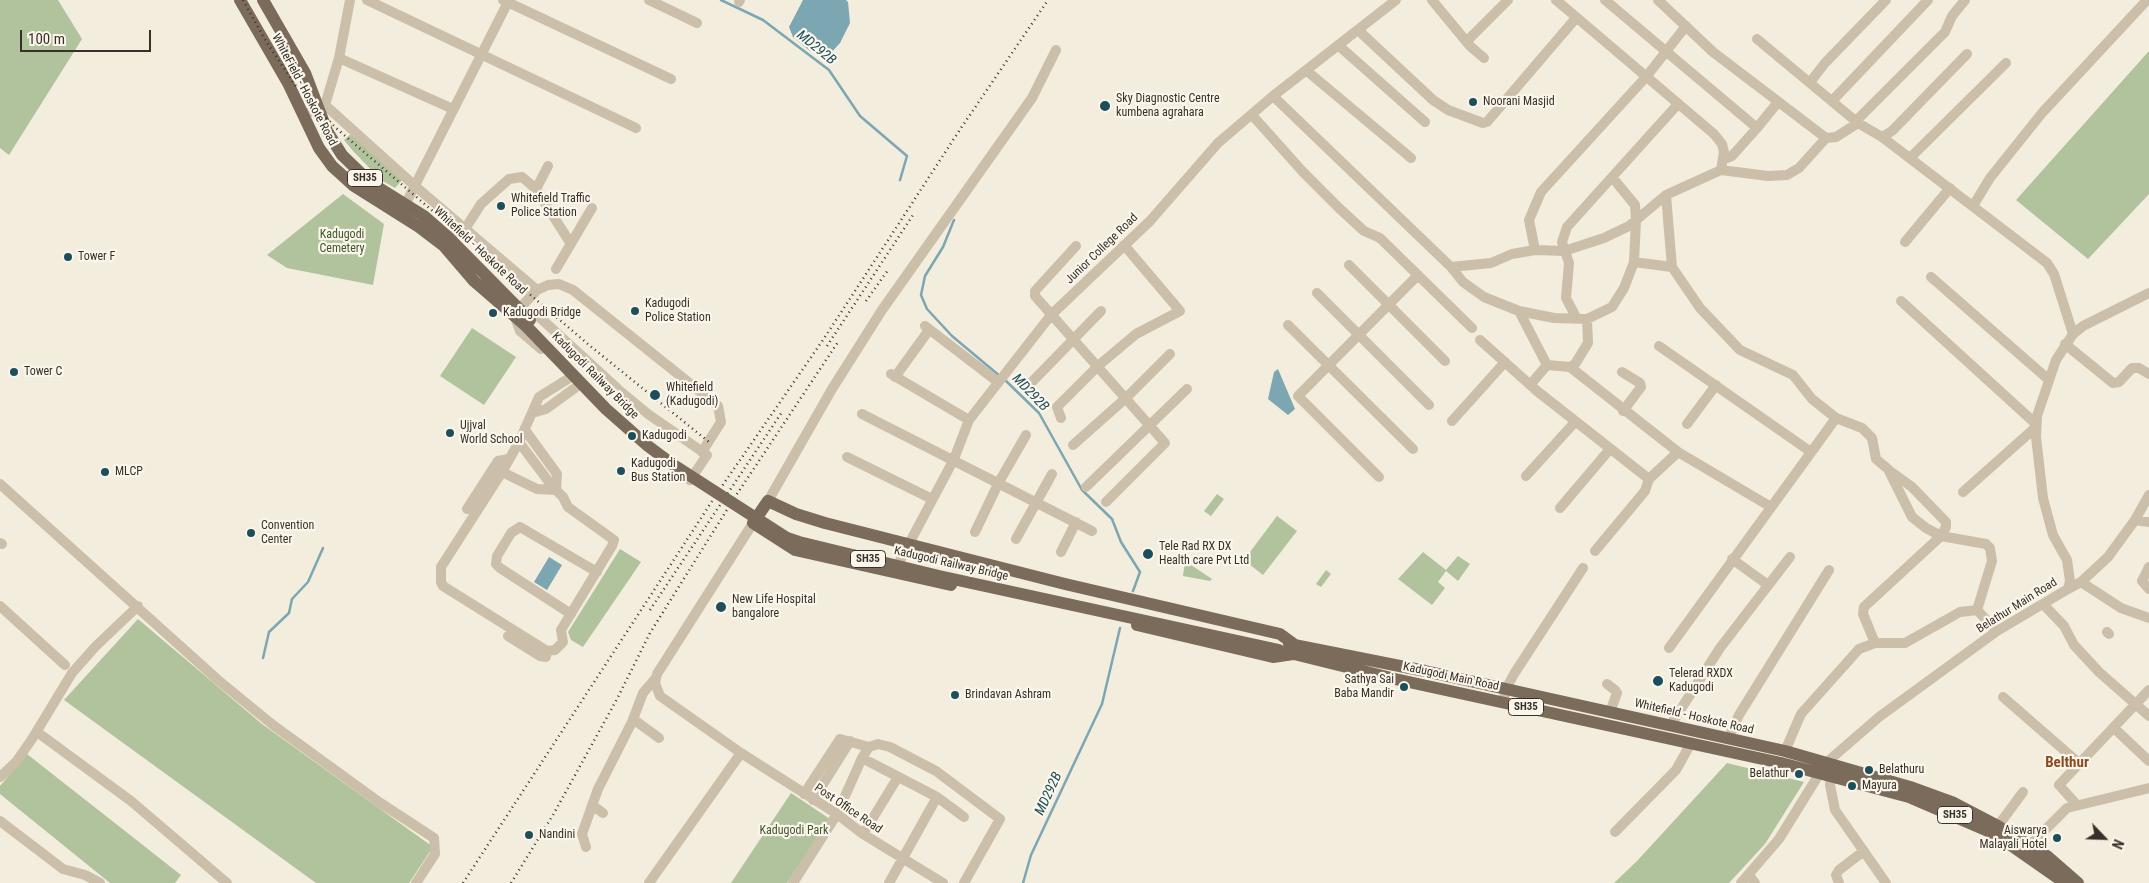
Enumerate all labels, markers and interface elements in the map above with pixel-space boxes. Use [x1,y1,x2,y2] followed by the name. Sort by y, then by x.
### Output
[22,20,154,52] scale bar
[793,27,839,69] water label: MD292B
[28,30,65,48] text: 100 m
[268,32,340,148] street label: WhiteField - Hoskote Road
[1116,92,1220,120] place label: Sky Diagnostic Centre kumbena agrahara
[1483,95,1555,109] place label: Noorani Masjid
[1467,96,1479,108] marker: Noorani Masjid
[1098,99,1112,113] marker: Sky Diagnostic Centre kumbena agrahara
[348,170,382,187] road number: SH35
[511,192,590,220] place label: Whitefield Traffic Police Station
[495,200,507,212] marker: Whitefield Traffic Police Station
[430,204,530,298] street label: Whitefield - Hoskote Road
[1063,211,1141,287] street label: Junior College Road
[319,228,365,256] park label: Kadugodi Cemetery
[78,250,115,264] place label: Tower F
[62,251,74,263] marker: Tower F
[645,297,711,325] place label: Kadugodi Police Station
[629,305,641,317] marker: Kadugodi Police Station
[503,306,581,320] place label: Kadugodi Bridge
[487,307,499,319] marker: Kadugodi Bridge
[549,330,641,422] street label: Kadugodi Railway Bridge
[24,365,62,379] place label: Tower C
[8,366,20,378] marker: Tower C
[1008,371,1052,415] water label: MD292B
[666,381,718,409] place label: Whitefield (Kadugodi)
[648,388,662,402] marker: Whitefield (Kadugodi)
[460,419,522,447] place label: Ujjval World School
[444,427,456,439] marker: Ujjval World School
[642,429,687,443] place label: Kadugodi
[626,430,638,442] marker: Kadugodi
[631,457,685,485] place label: Kadugodi Bus Station
[115,465,143,479] place label: MLCP
[615,465,627,477] marker: Kadugodi Bus Station
[99,466,111,478] marker: MLCP
[261,519,314,547] place label: Convention Center
[245,527,257,539] marker: Convention Center
[1159,540,1249,568] place label: Tele Rad RX DX Health care Pvt Ltd
[893,544,1009,584] street label: Kadugodi Railway Bridge
[1141,547,1155,561] marker: Tele Rad RX DX Health care Pvt Ltd
[850,550,886,568] road number: SH35
[1974,575,2060,637] street label: Belathur Main Road
[732,593,816,621] place label: New Life Hospital bangalore
[714,600,728,614] marker: New Life Hospital bangalore
[1402,660,1500,694] street label: Kadugodi Main Road
[1669,667,1733,695] place label: Telerad RXDX Kadugodi
[1334,673,1394,701] place label: Sathya Sai Baba Mandir
[1651,674,1665,688] marker: Telerad RXDX Kadugodi
[1398,681,1410,693] marker: Sathya Sai Baba Mandir
[965,688,1051,702] place label: Brindavan Ashram
[949,689,961,701] marker: Brindavan Ashram
[1633,696,1755,738] street label: Whitefield - Hoskote Road
[1508,699,1544,716] road number: SH35
[2045,754,2089,772] district label: Belthur
[1879,763,1924,777] place label: Belathuru
[1863,764,1875,776] marker: Belathuru
[1750,767,1789,781] place label: Belathur
[1793,768,1805,780] marker: Belathur
[1032,770,1066,818] water label: MD292B
[1862,779,1897,793] place label: Mayura
[1846,780,1858,792] marker: Mayura
[811,781,885,837] street label: Post Office Road
[1938,806,1972,824] road number: SH35
[2079,813,2129,863] north arrow
[760,824,828,838] park label: Kadugodi Park
[1979,824,2047,852] place label: Aiswarya Malayali Hotel
[539,828,575,842] place label: Nandini
[523,829,535,841] marker: Nandini
[2051,832,2063,844] marker: Aiswarya Malayali Hotel
[2109,837,2127,851] text: N

